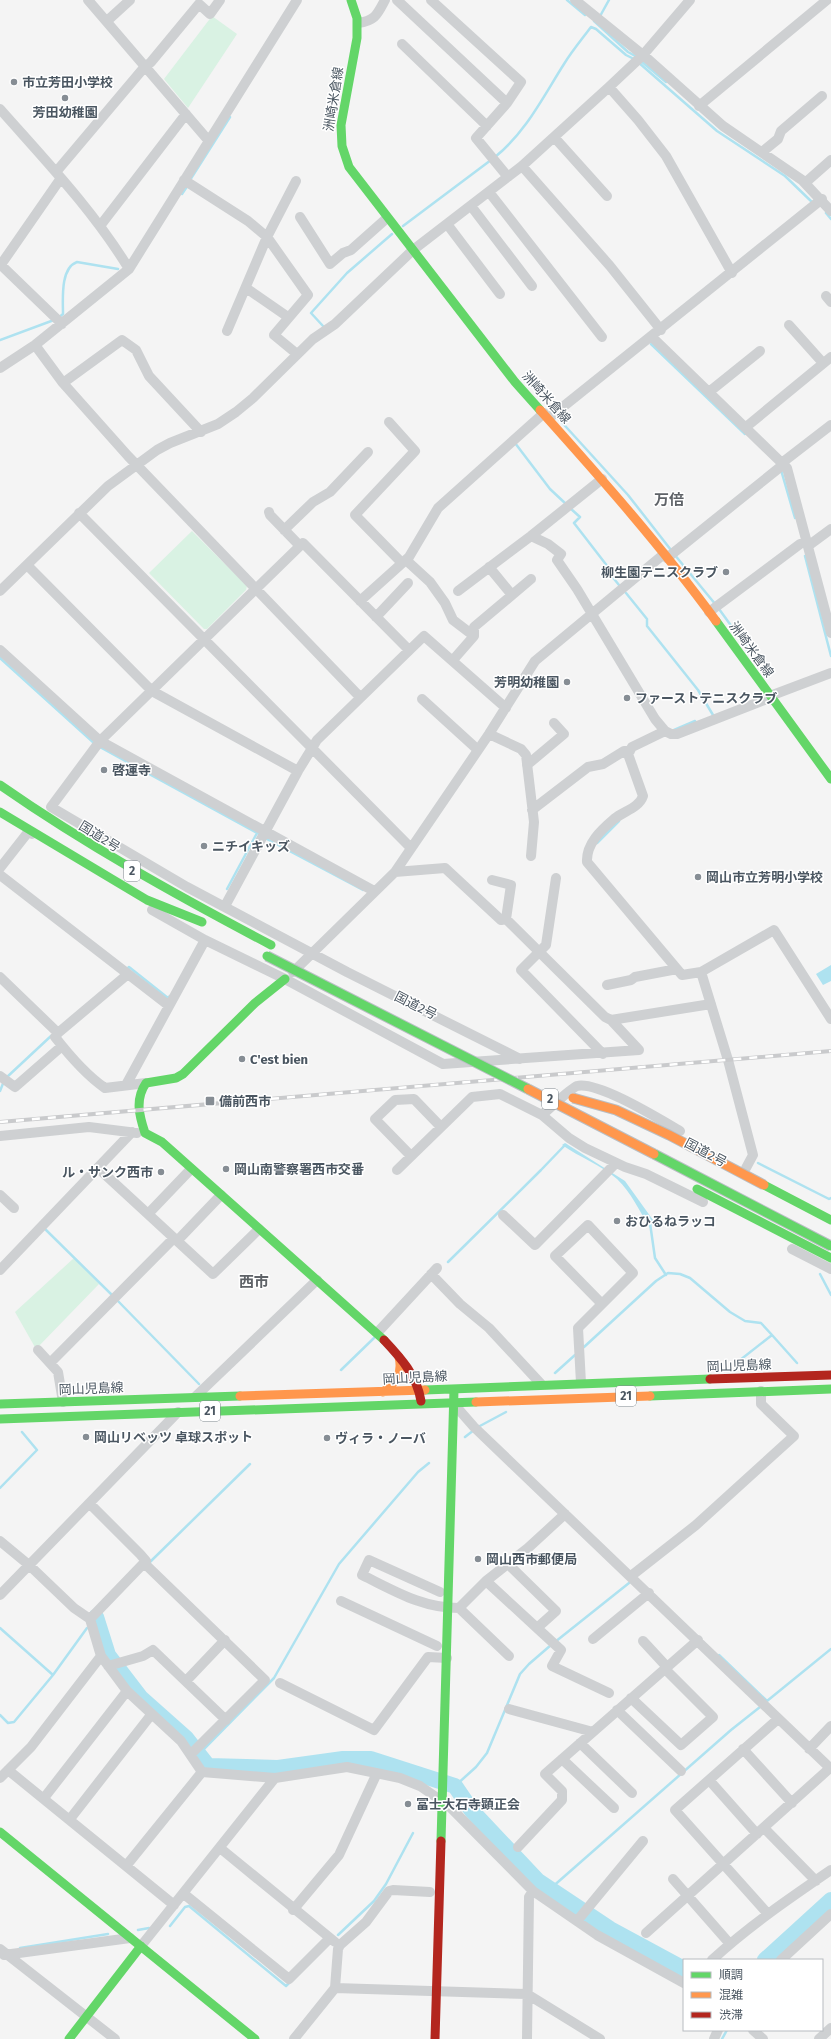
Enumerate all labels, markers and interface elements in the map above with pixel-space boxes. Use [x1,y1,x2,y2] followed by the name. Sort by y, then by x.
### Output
[321,66,346,132] street label: 洲崎米倉線
[22,75,113,90] place label: 市立芳田小学校
[9,77,19,87] marker: 市立芳田小学校
[60,93,70,103] marker: 芳田幼稚園
[32,105,98,120] place label: 芳田幼稚園
[519,368,574,427] street label: 洲崎米倉線
[654,491,684,509] district label: 万倍
[601,565,718,580] place label: 柳生園テニスクラブ
[721,567,731,577] marker: 柳生園テニスクラブ
[726,619,777,680] street label: 洲崎米倉線
[494,675,559,690] place label: 芳明幼稚園
[562,677,572,687] marker: 芳明幼稚園
[635,691,777,706] place label: ファーストテニスクラブ
[622,693,632,703] marker: ファーストテニスクラブ
[112,763,151,778] place label: 啓運寺
[99,765,109,775] marker: 啓運寺
[76,818,123,855] street label: 国道2号
[212,839,290,854] place label: ニチイキッズ
[199,841,209,851] marker: ニチイキッズ
[124,861,140,881] road number: 2
[706,870,823,885] place label: 岡山市立芳明小学校
[693,872,703,882] marker: 岡山市立芳明小学校
[392,988,439,1022] street label: 国道2号
[250,1052,308,1067] place label: C'est bien
[237,1054,247,1064] marker: C'est bien
[542,1089,558,1109] road number: 2
[219,1094,271,1109] place label: 備前西市
[204,1095,216,1107] marker: 備前西市
[682,1135,729,1170] street label: 国道2号
[234,1162,364,1177] place label: 岡山南警察署西市交番
[221,1164,231,1174] marker: 岡山南警察署西市交番
[62,1165,153,1180] place label: ル・サンク西市
[156,1167,166,1177] marker: ル・サンク西市
[625,1214,716,1229] place label: おひるねラッコ
[612,1216,622,1226] marker: おひるねラッコ
[239,1273,269,1291] district label: 西市
[706,1357,772,1374] street label: 岡山児島線
[382,1368,448,1387] street label: 岡山児島線
[58,1380,124,1397] street label: 岡山児島線
[616,1386,636,1406] road number: 21
[200,1401,220,1421] road number: 21
[94,1430,253,1445] place label: 岡山リベッツ 卓球スポット
[335,1431,426,1446] place label: ヴィラ・ノーバ
[81,1432,91,1442] marker: 岡山リベッツ 卓球スポット
[322,1433,332,1443] marker: ヴィラ・ノーバ
[486,1552,577,1567] place label: 岡山西市郵便局
[473,1554,483,1564] marker: 岡山西市郵便局
[416,1797,520,1812] place label: 冨士大石寺顕正会
[403,1799,413,1809] marker: 冨士大石寺顕正会
[683,1959,823,2031] legend
[719,1968,743,1982] text: 順調
[719,1988,743,2002] text: 混雑
[719,2008,743,2022] text: 渋滞

